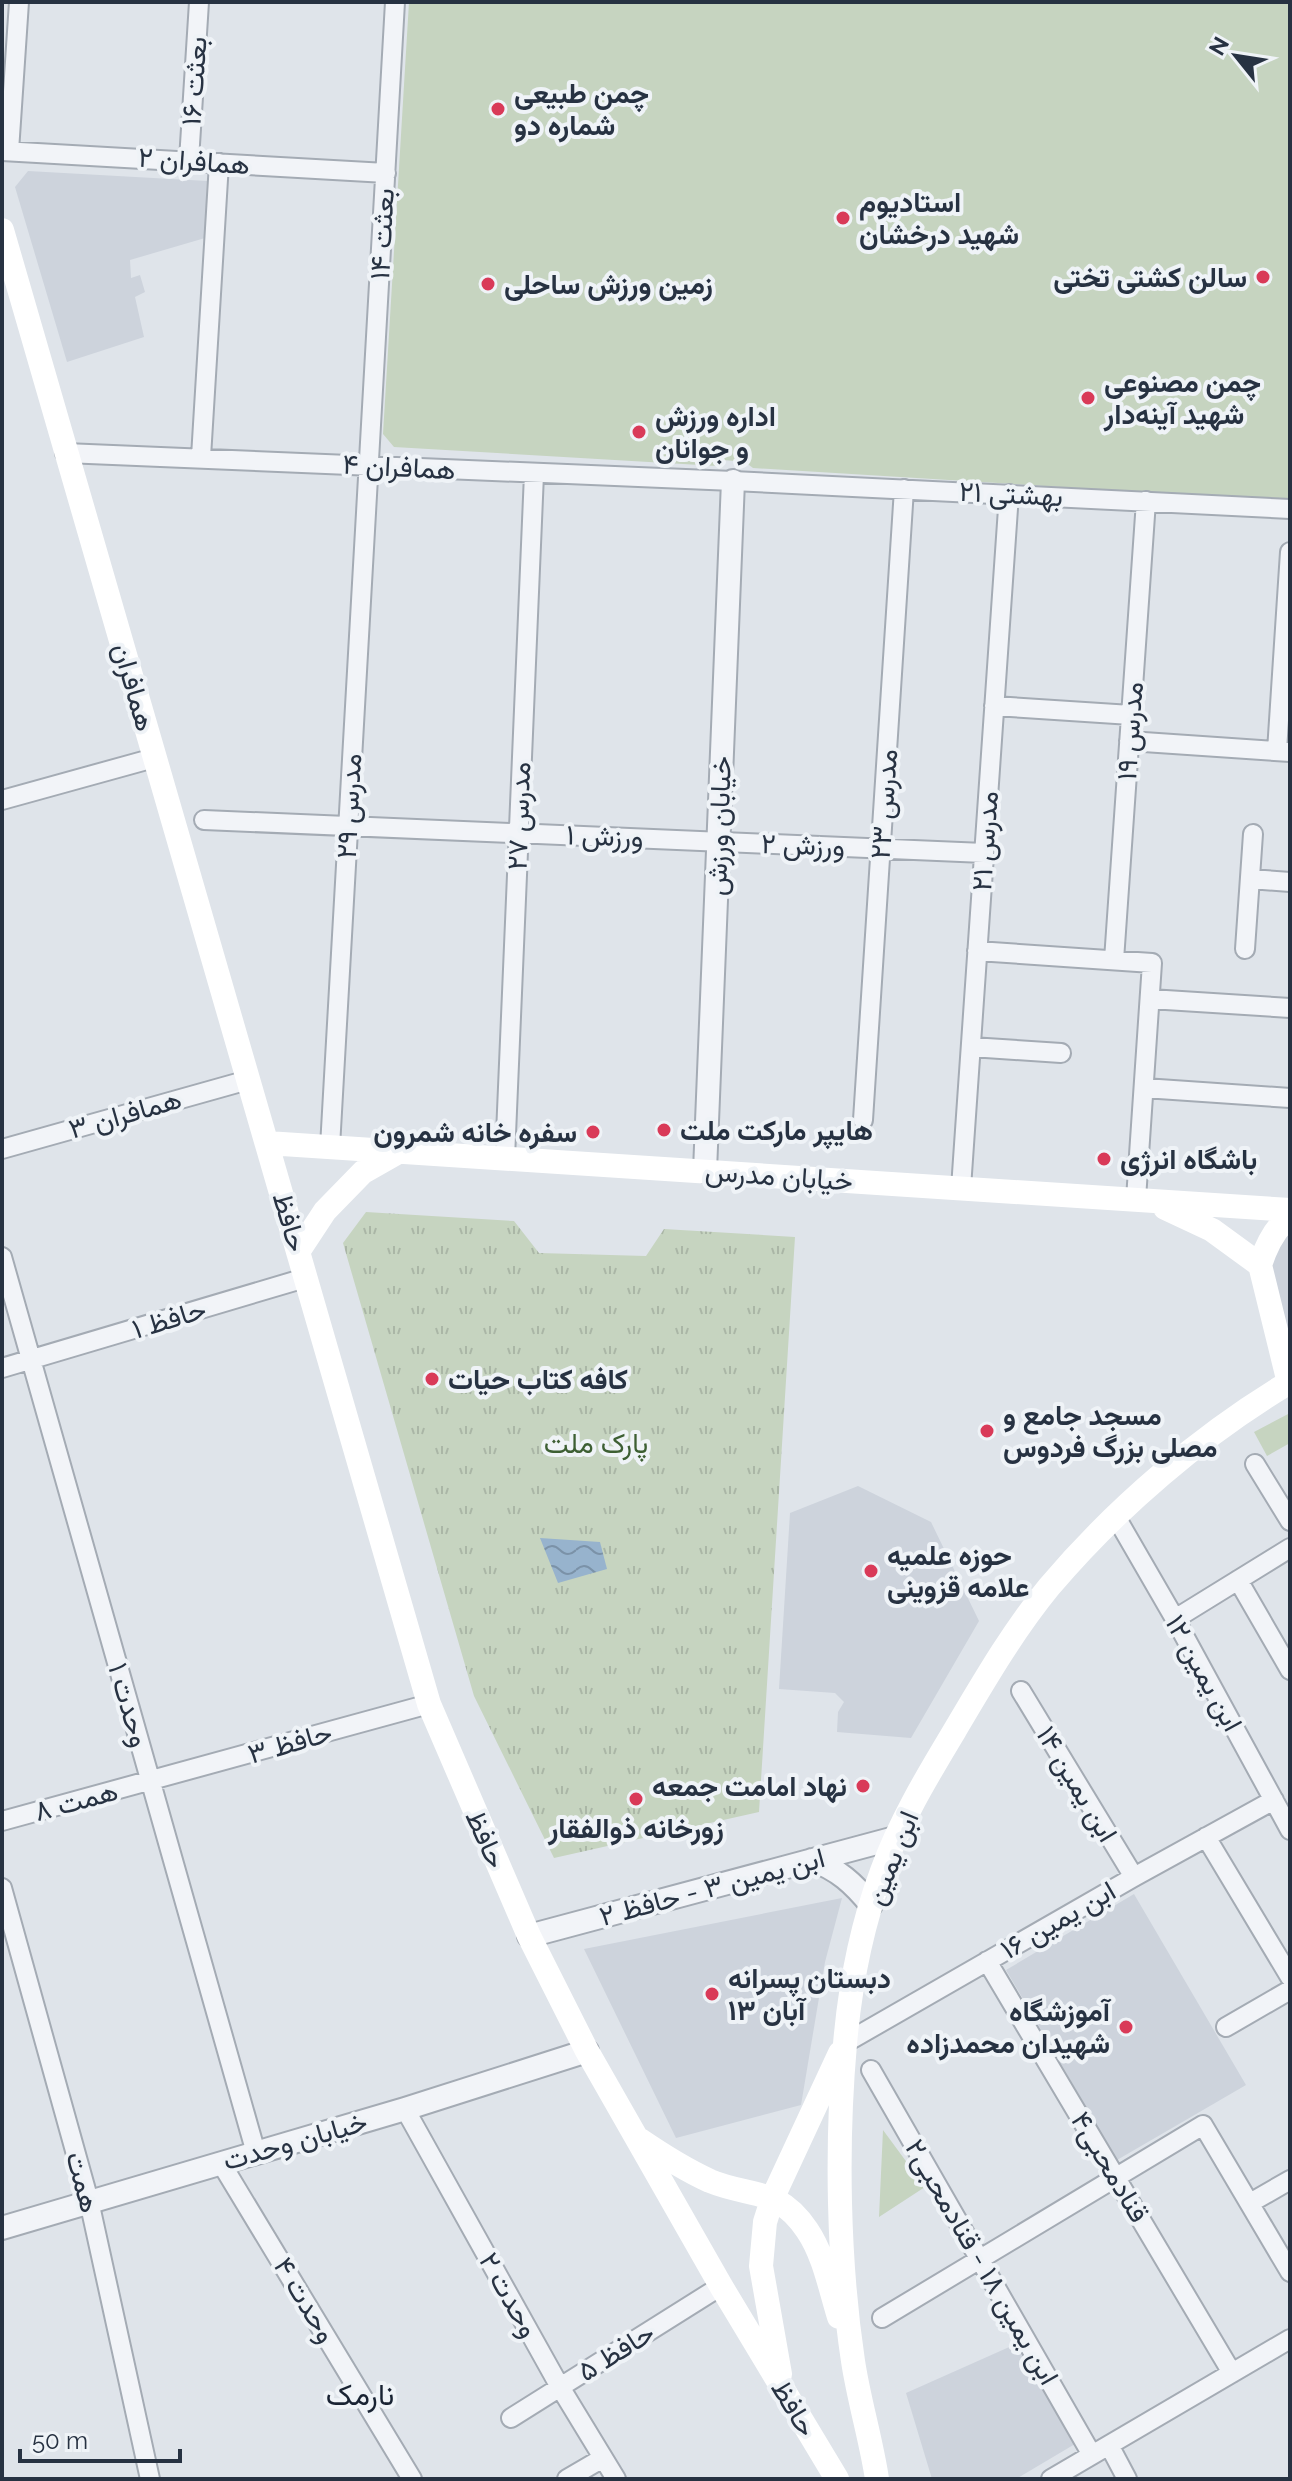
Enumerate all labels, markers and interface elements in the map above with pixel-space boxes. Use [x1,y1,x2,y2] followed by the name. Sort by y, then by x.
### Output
[1196,16,1276,96] north arrow
[1203,32,1234,60] text: N
[174,35,214,127] street label: بعثت ۱۶
[514,77,649,143] place label: چمن طبیعی شماره دو
[489,100,507,118] marker: چمن طبیعی شماره دو
[137,141,251,182] street label: همافران ۲
[859,186,1019,252] place label: استادیوم شهید درخشان
[363,187,401,281] street label: بعثت ۱۴
[834,209,852,227] marker: استادیوم شهید درخشان
[1053,261,1247,294] place label: سالن کشتی تختی
[504,268,713,302] place label: زمین ورزش ساحلی
[1254,268,1272,286] marker: سالن کشتی تختی
[479,275,497,293] marker: زمین ورزش ساحلی
[1103,366,1261,432] place label: چمن مصنوعی شهید آینه‌دار
[1079,389,1097,407] marker: چمن مصنوعی شهید آینه‌دار
[655,400,776,466] place label: اداره ورزش و جوانان
[630,423,648,441] marker: اداره ورزش و جوانان
[342,448,456,487] street label: همافران ۴
[958,475,1064,514] street label: بهشتی ۲۱
[105,639,162,735] street label: همافران
[1110,680,1151,782] street label: مدرس ۱۹
[864,748,905,860] street label: مدرس ۲۳
[330,752,369,860] street label: مدرس ۲۹
[700,755,739,897] street label: خیابان ورزش
[501,761,538,871] street label: مدرس ۲۷
[965,790,1006,892] street label: مدرس ۲۱
[566,818,644,855] street label: ورزش ۱
[760,827,845,864] street label: ورزش ۲
[65,1082,185,1147] street label: همافران ۳
[680,1114,873,1150] place label: هایپر مارکت ملت
[373,1116,577,1150] place label: سفره خانه شمرون
[655,1121,673,1139] marker: هایپر مارکت ملت
[584,1123,602,1141] marker: سفره خانه شمرون
[1120,1143,1257,1177] place label: باشگاه انرژی
[1095,1150,1113,1168] marker: باشگاه انرژی
[704,1154,854,1199] street label: خیابان مدرس
[266,1188,314,1256] street label: حافظ
[128,1292,210,1346] street label: حافظ ۱
[448,1363,628,1396] place label: کافه کتاب حیات
[423,1370,441,1388] marker: کافه کتاب حیات
[1003,1399,1218,1465] place label: مسجد جامع و مصلی بزرگ فردوس
[978,1422,996,1440] marker: مسجد جامع و مصلی بزرگ فردوس
[544,1427,648,1462] park label: پارک ملت
[887,1539,1029,1605] place label: حوزه علمیه علامه قزوینی
[862,1562,880,1580] marker: حوزه علمیه علامه قزوینی
[1159,1609,1249,1737] street label: ابن یمین ۱۲
[100,1659,157,1751] street label: وحدت ۱
[244,1715,336,1771] street label: حافظ ۳
[1030,1720,1124,1848] street label: ابن یمین ۱۴
[652,1770,847,1804] place label: نهاد امامت جمعه
[31,1774,121,1828] street label: همت ۸
[854,1777,872,1795] marker: نهاد امامت جمعه
[627,1790,645,1808] marker: زورخانه ذوالفقار
[459,1805,513,1873] street label: حافظ
[858,1806,926,1910] street label: ابن یمین
[547,1812,724,1846] place label: زورخانه ذوالفقار
[596,1841,828,1933] street label: ابن یمین ۳ - حافظ ۲
[995,1874,1121,1966] street label: ابن یمین ۱۶
[728,1962,891,2027] place label: دبستان پسرانه ۱۳ آبان
[703,1985,721,2003] marker: دبستان پسرانه ۱۳ آبان
[906,1995,1112,2061] place label: آموزشگاه شهیدان محمدزاده
[1117,2018,1135,2036] marker: آموزشگاه شهیدان محمدزاده
[219,2105,371,2178] street label: خیابان وحدت
[1064,2106,1156,2228] street label: قنادمحبی۴
[898,2133,1066,2391] street label: ابن یمین ۱۸ - قنادمحبی۲
[59,2148,107,2216] street label: همت
[471,2247,546,2344] street label: وحدت ۲
[266,2251,343,2349] street label: وحدت ۴
[572,2316,660,2388] street label: حافظ ۵
[764,2374,824,2442] street label: حافظ
[326,2377,394,2413] district label: نارمک
[20,2413,180,2463] scale bar
[32,2426,88,2455] text: 50 m

